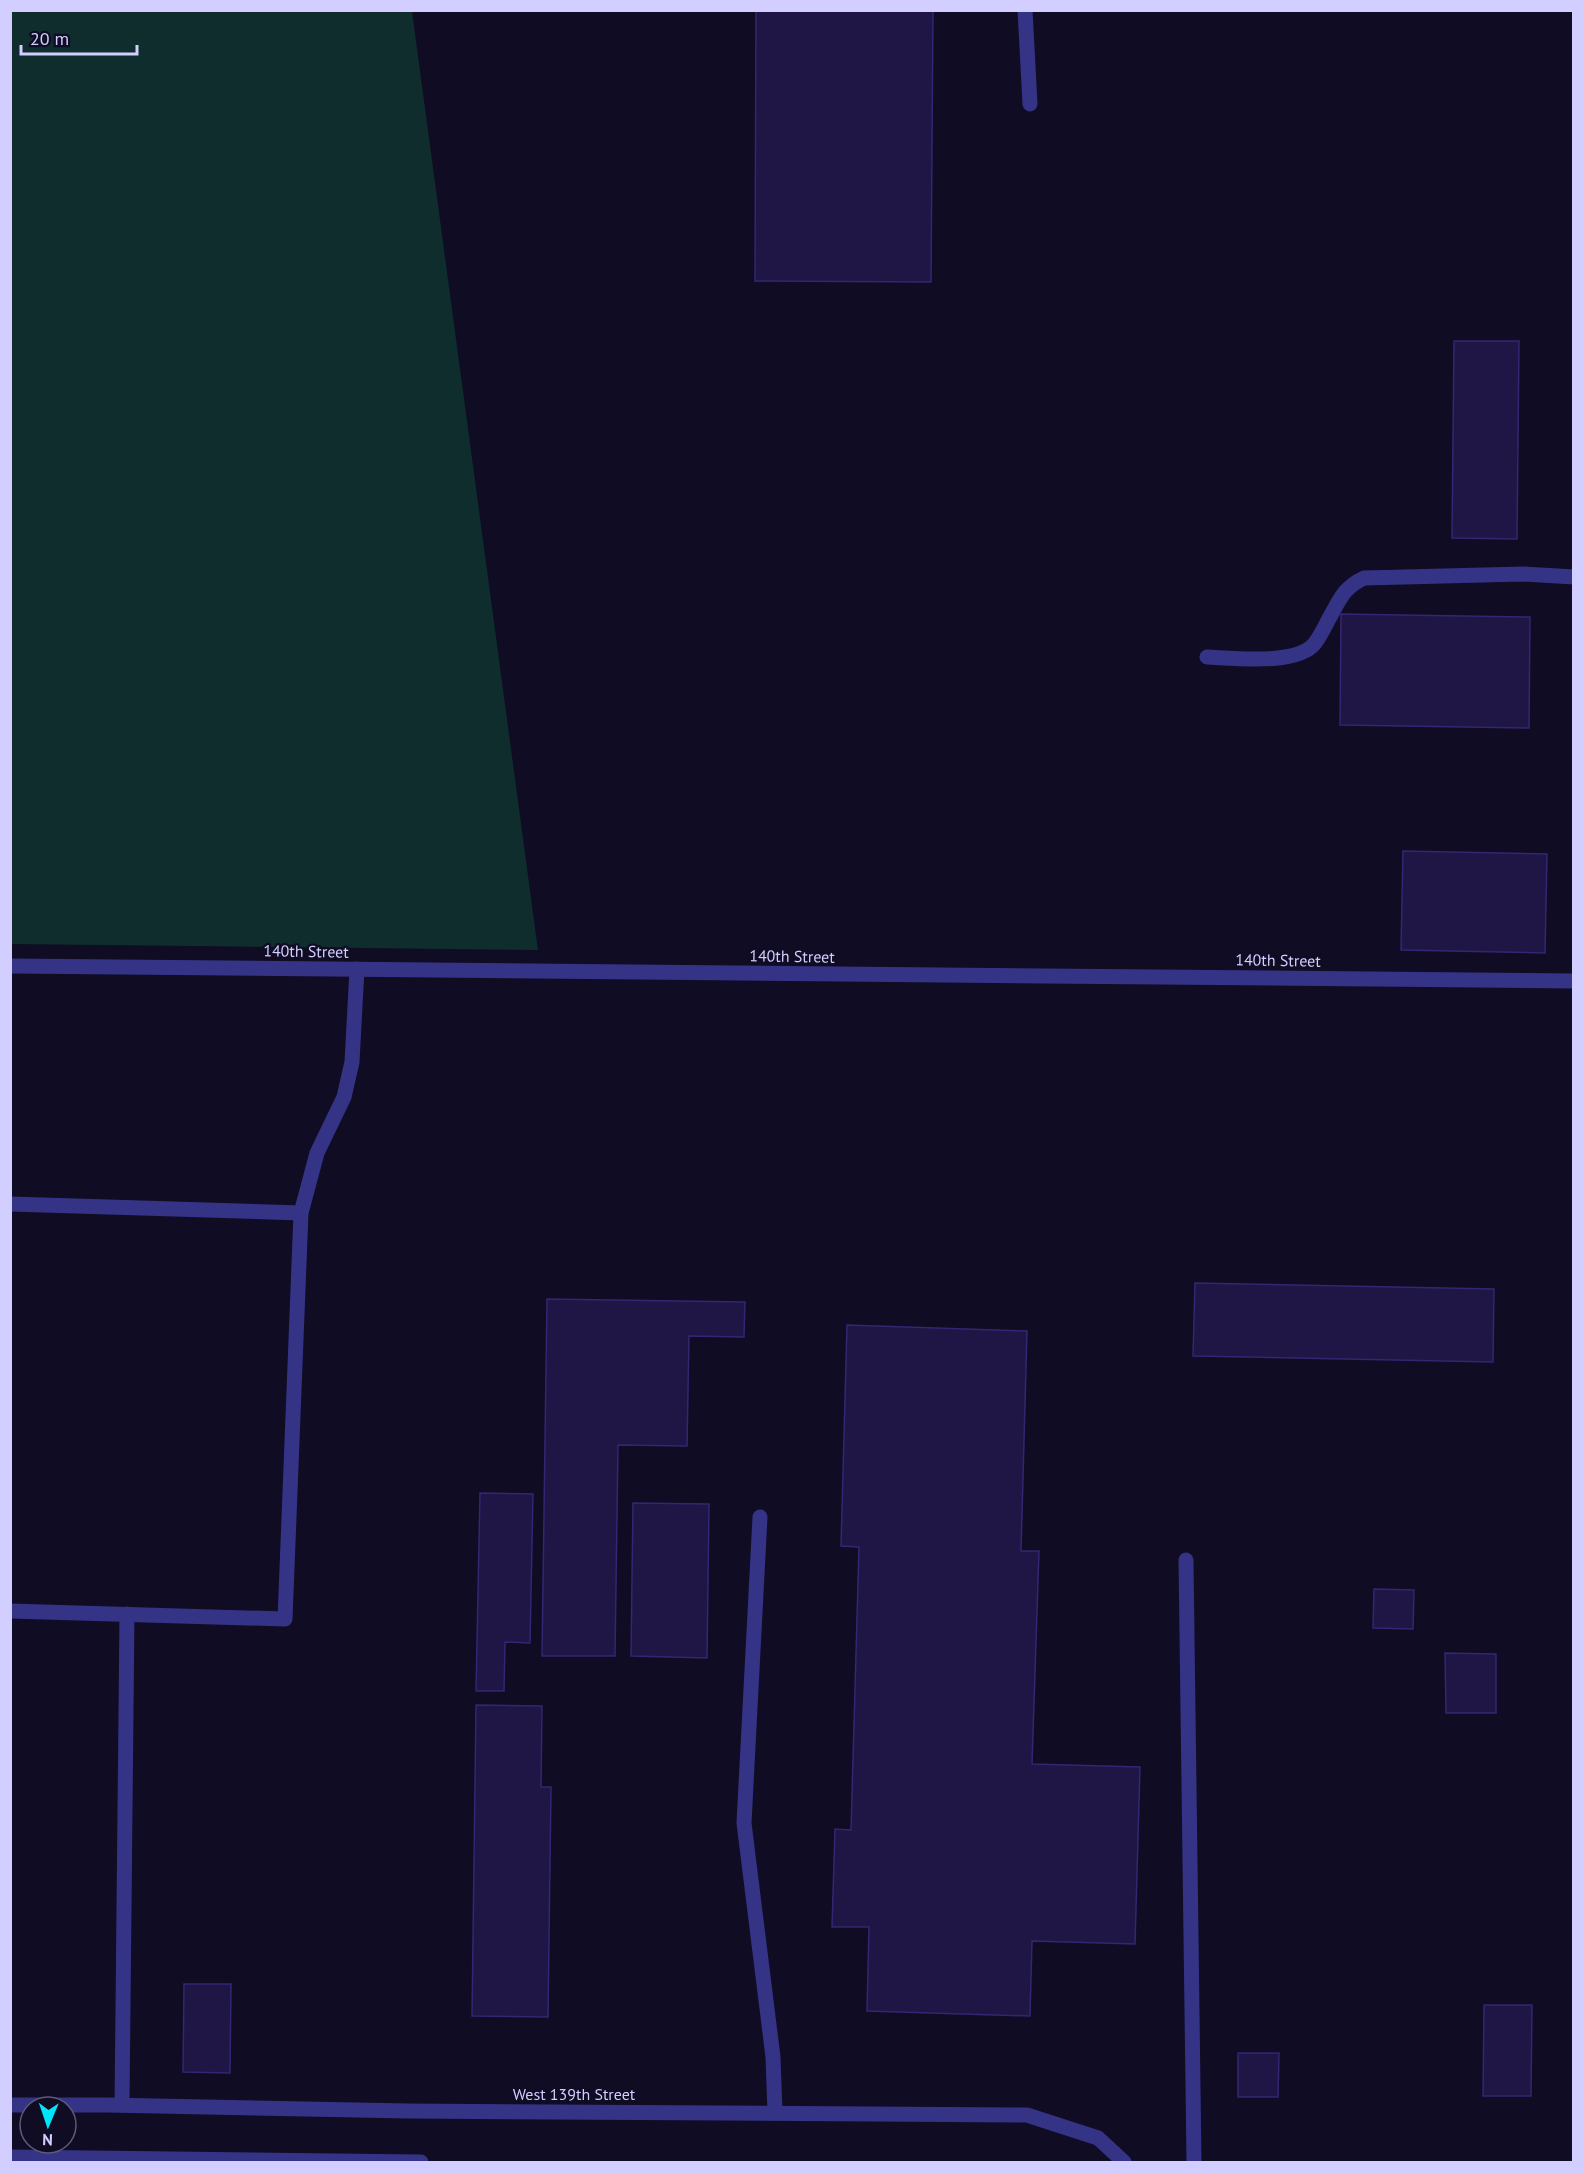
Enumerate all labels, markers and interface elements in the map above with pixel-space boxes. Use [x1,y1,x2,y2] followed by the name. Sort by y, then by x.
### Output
[21,18,136,56] scale bar
[30,27,69,50] text: 20 m
[263,940,349,962] street label: 140th Street
[749,945,835,967] street label: 140th Street
[1235,949,1321,971] street label: 140th Street
[513,2084,636,2104] street label: West 139th Street
[18,2095,78,2155] north arrow
[42,2130,53,2150] text: N

